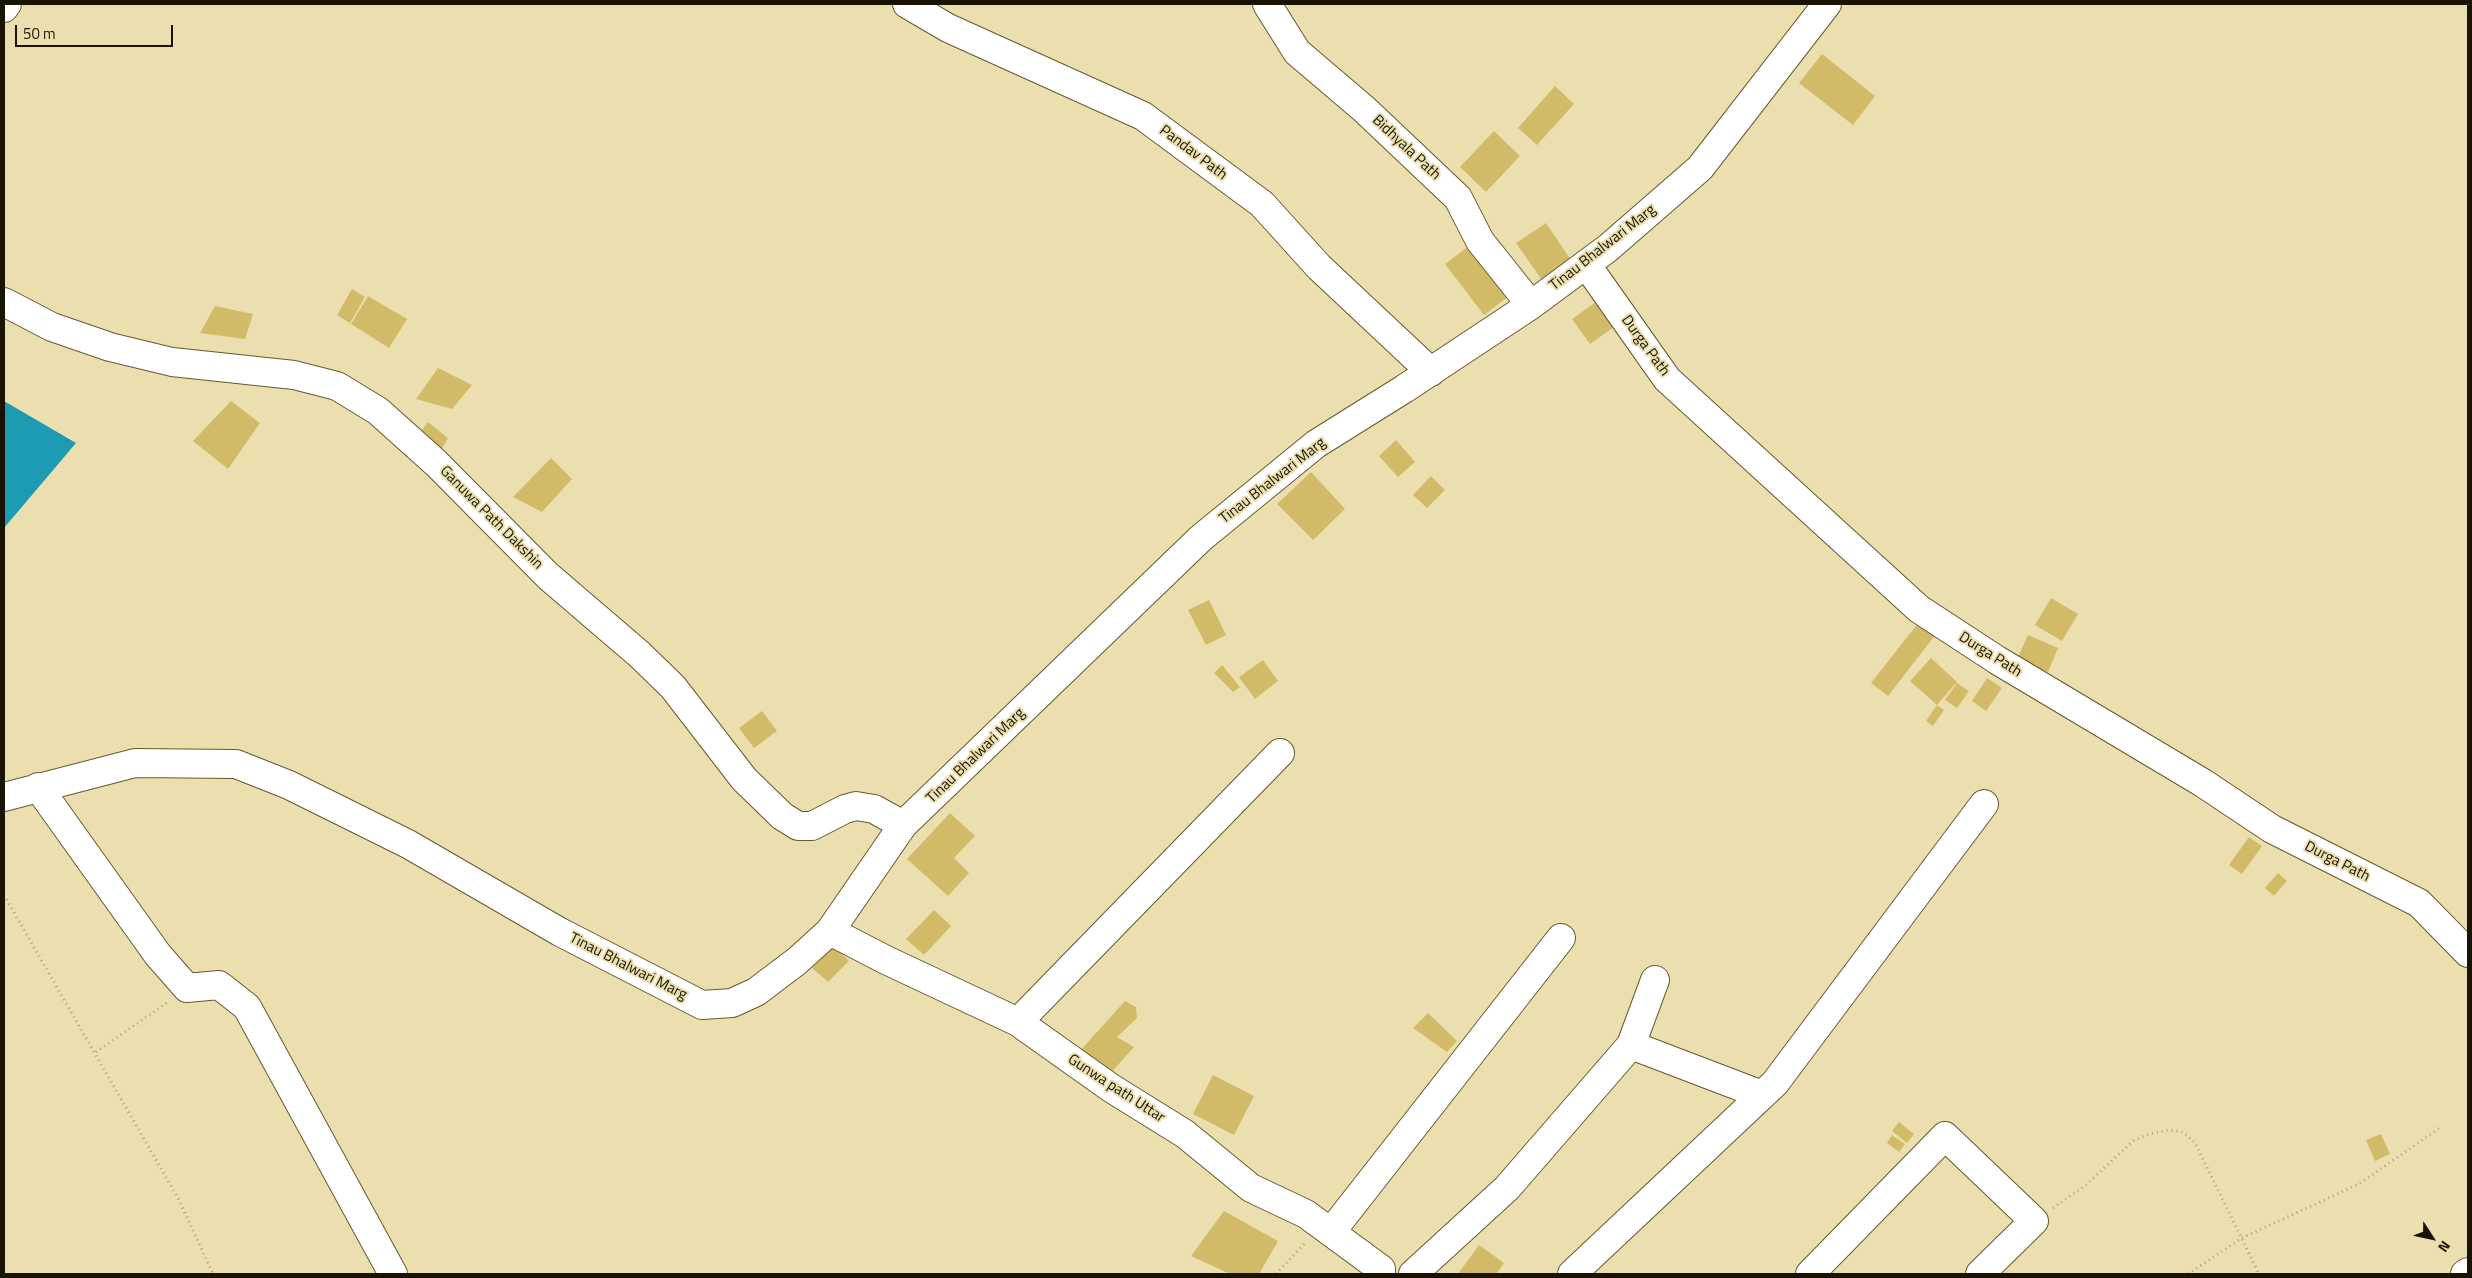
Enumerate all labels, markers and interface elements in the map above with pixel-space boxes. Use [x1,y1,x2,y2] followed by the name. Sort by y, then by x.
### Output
[18,15,175,47] scale bar
[23,22,56,45] text: 50 m
[1368,112,1444,184] street label: Bidhyala Path
[1156,122,1230,184] street label: Pandav Path
[1546,201,1660,295] street label: Tinau Bhalwari Marg
[1617,312,1673,380] street label: Durga Path
[1216,434,1330,528] street label: Tinau Bhalwari Marg
[436,463,546,573] street label: Ganuwa Path Dakshin
[1955,629,2025,681] street label: Durga Path
[923,704,1029,808] street label: Tinau Bhalwari Marg
[2301,838,2373,886] street label: Durga Path
[566,930,690,1004] street label: Tinau Bhalwari Marg
[1064,1051,1168,1127] street label: Gunwa path Uttar
[2407,1213,2457,1263] north arrow
[2433,1237,2456,1257] text: N

